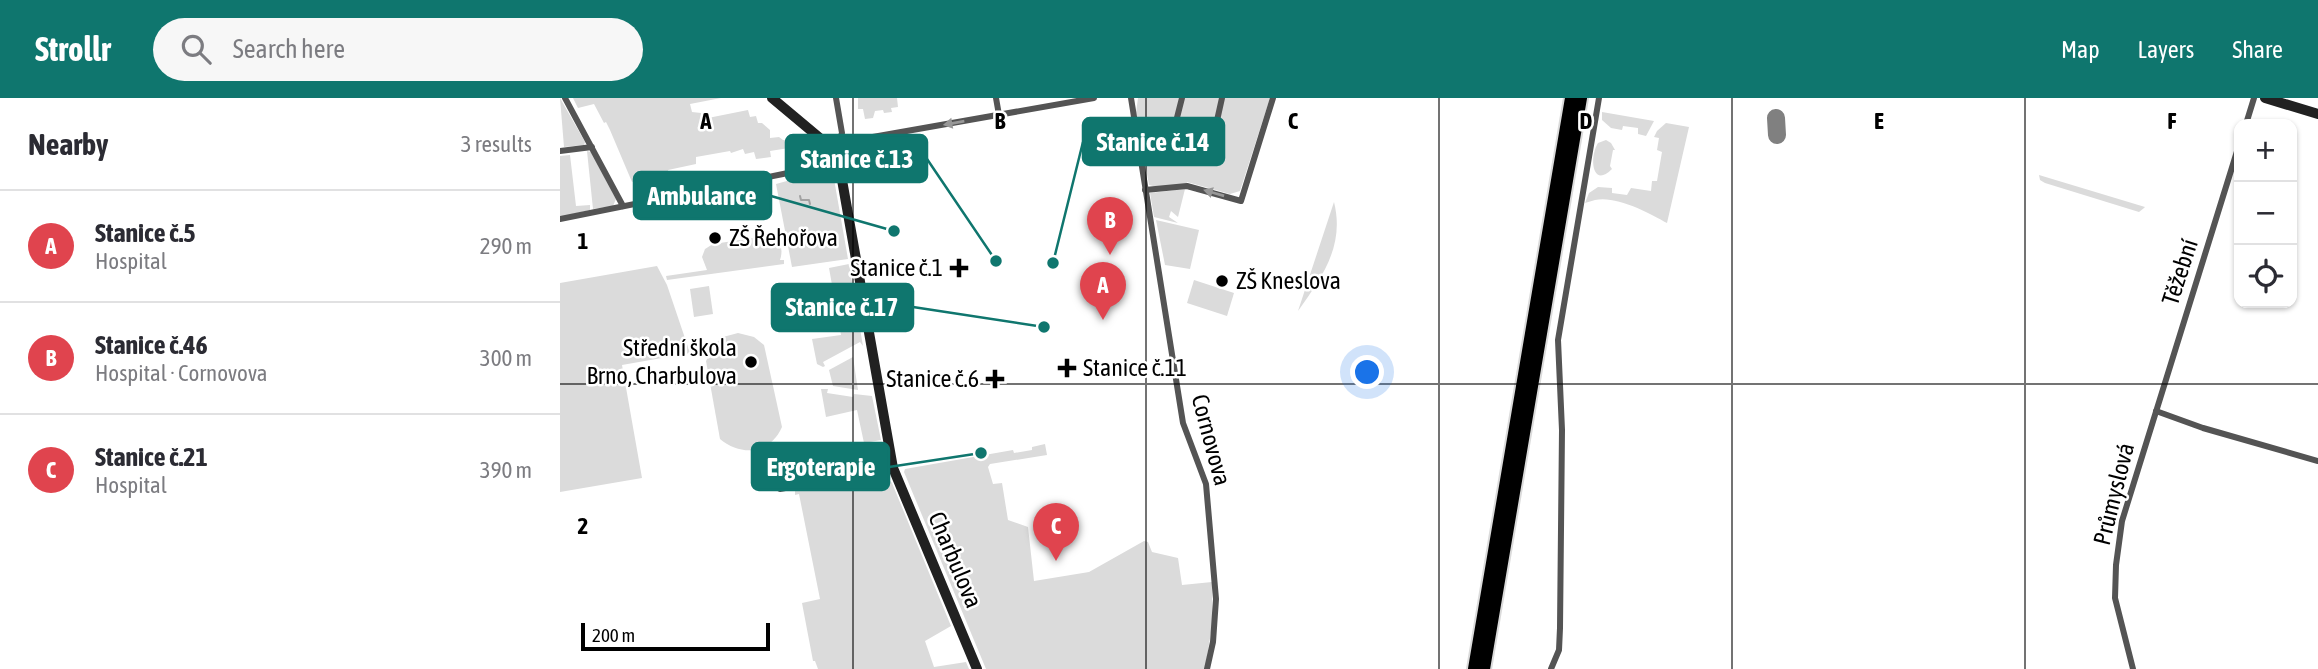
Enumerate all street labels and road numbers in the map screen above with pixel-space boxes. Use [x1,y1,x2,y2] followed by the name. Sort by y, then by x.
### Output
[2156,235,2203,308] street label: Těžební
[1186,391,1237,488] street label: Cornovova
[2088,440,2139,548] street label: Průmyslová
[923,508,988,612] street label: Charbulova

